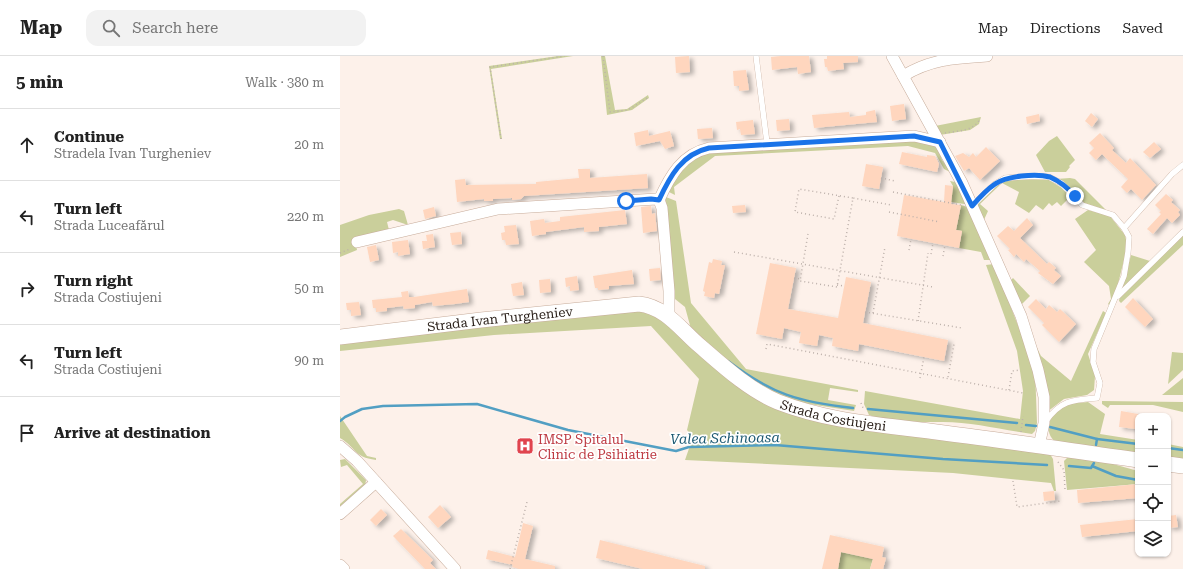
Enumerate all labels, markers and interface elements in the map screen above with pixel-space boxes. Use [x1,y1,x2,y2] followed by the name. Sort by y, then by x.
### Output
[86,10,366,46] search box
[20,16,62,39] text: Map
[100,17,122,39] icon: search
[132,19,218,37] text: Search here
[978,20,1008,36] text: Map
[1030,20,1100,36] text: Directions
[1122,20,1163,36] text: Saved
[16,72,63,92] text: 5 min
[245,75,324,90] text: Walk · 380 m
[54,128,124,146] text: Continue
[16,134,38,156] icon: ahead
[294,137,324,152] text: 20 m
[54,146,211,161] text: Stradela Ivan Turgheniev
[1066,187,1084,205] route end
[617,192,635,210] route start
[54,200,122,218] text: Turn left
[16,206,38,228] icon: left
[287,209,324,224] text: 220 m
[54,218,165,233] text: Strada Luceafărul
[54,272,133,290] text: Turn right
[16,278,38,300] icon: right
[294,281,324,296] text: 50 m
[54,290,162,305] text: Strada Costiujeni
[426,304,574,334] street label: Strada Ivan Turgheniev
[54,344,122,362] text: Turn left
[16,350,38,372] icon: left
[294,353,324,368] text: 90 m
[54,362,162,377] text: Strada Costiujeni
[778,397,887,434] street label: Strada Costiujeni
[1135,413,1171,557] map controls
[1135,413,1171,449] button: +
[16,422,38,444] icon: arrive
[54,424,210,442] text: Arrive at destination
[670,429,780,447] water label: Valea Schinoasa
[538,432,657,462] place label: IMSP Spitalul Clinic de Psihiatrie
[515,436,535,456] hospital icon: IMSP Spitalul Clinic de Psihiatrie
[1135,449,1171,485] button: −
[1135,485,1171,521] button: locate
[1135,521,1171,557] button: layers

